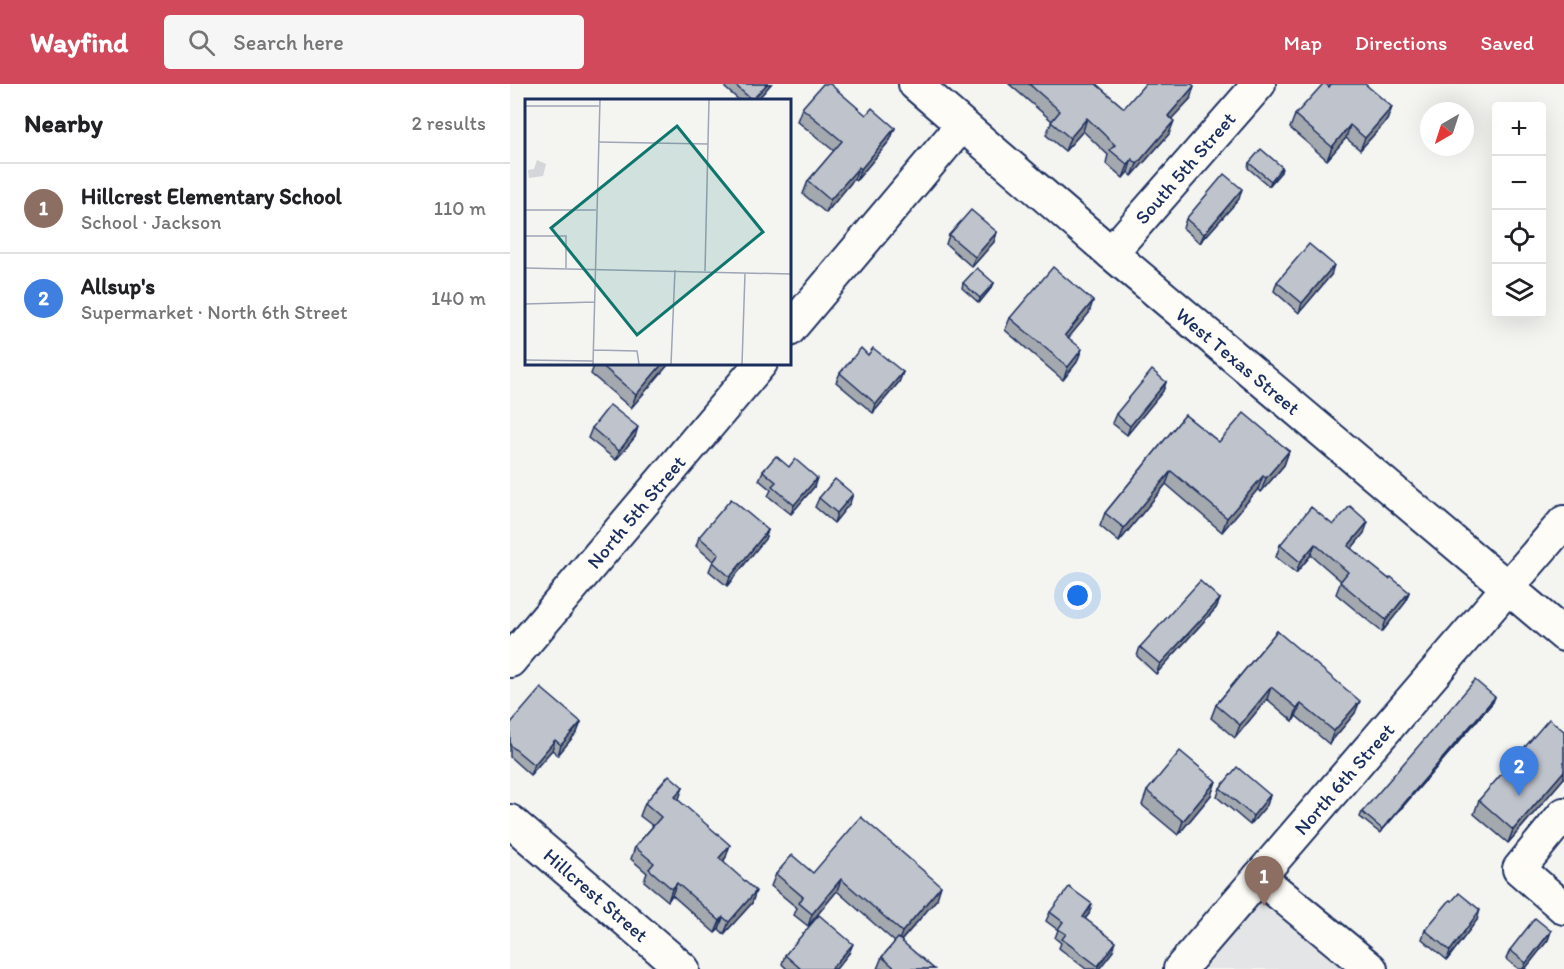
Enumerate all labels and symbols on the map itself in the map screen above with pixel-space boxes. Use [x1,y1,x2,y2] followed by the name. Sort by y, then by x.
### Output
[525,99,790,364] inset map
[1420,102,1474,156] north arrow
[1130,107,1240,229] street label: South 5th Street
[1171,302,1305,420] street label: West Texas Street
[582,450,691,573] street label: North 5th Street
[1063,581,1092,610] your location
[1289,718,1399,840] street label: North 6th Street
[1500,746,1538,796] pin: 2
[539,843,653,947] street label: Hillcrest Street
[1244,856,1284,906] pin: 1

